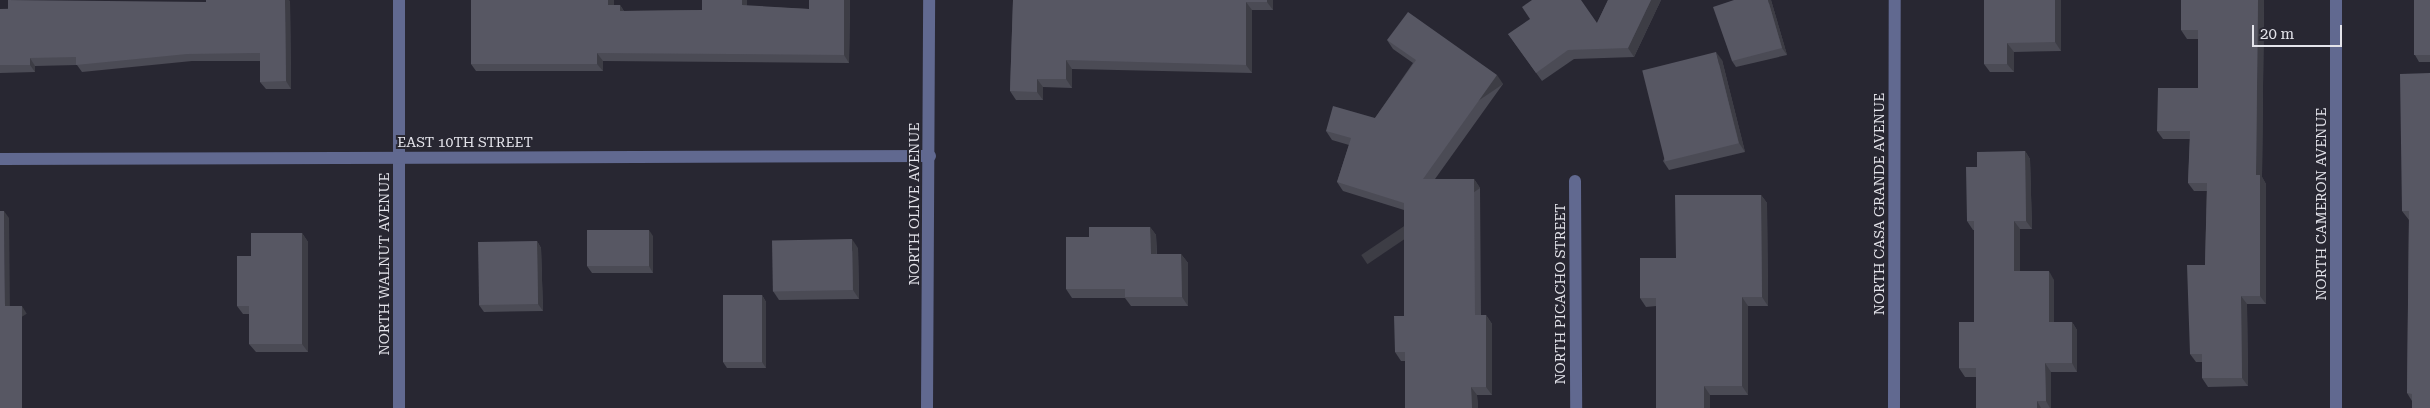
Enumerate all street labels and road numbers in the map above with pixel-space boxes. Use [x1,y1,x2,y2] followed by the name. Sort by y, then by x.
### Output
[1871,93,1887,315] street label: NORTH CASA GRANDE AVENUE
[2313,107,2329,301] street label: NORTH CAMERON AVENUE
[906,123,922,285] street label: NORTH OLIVE AVENUE
[397,134,533,150] street label: EAST 10TH STREET
[376,172,392,356] street label: NORTH WALNUT AVENUE
[1552,203,1568,385] street label: NORTH PICACHO STREET

